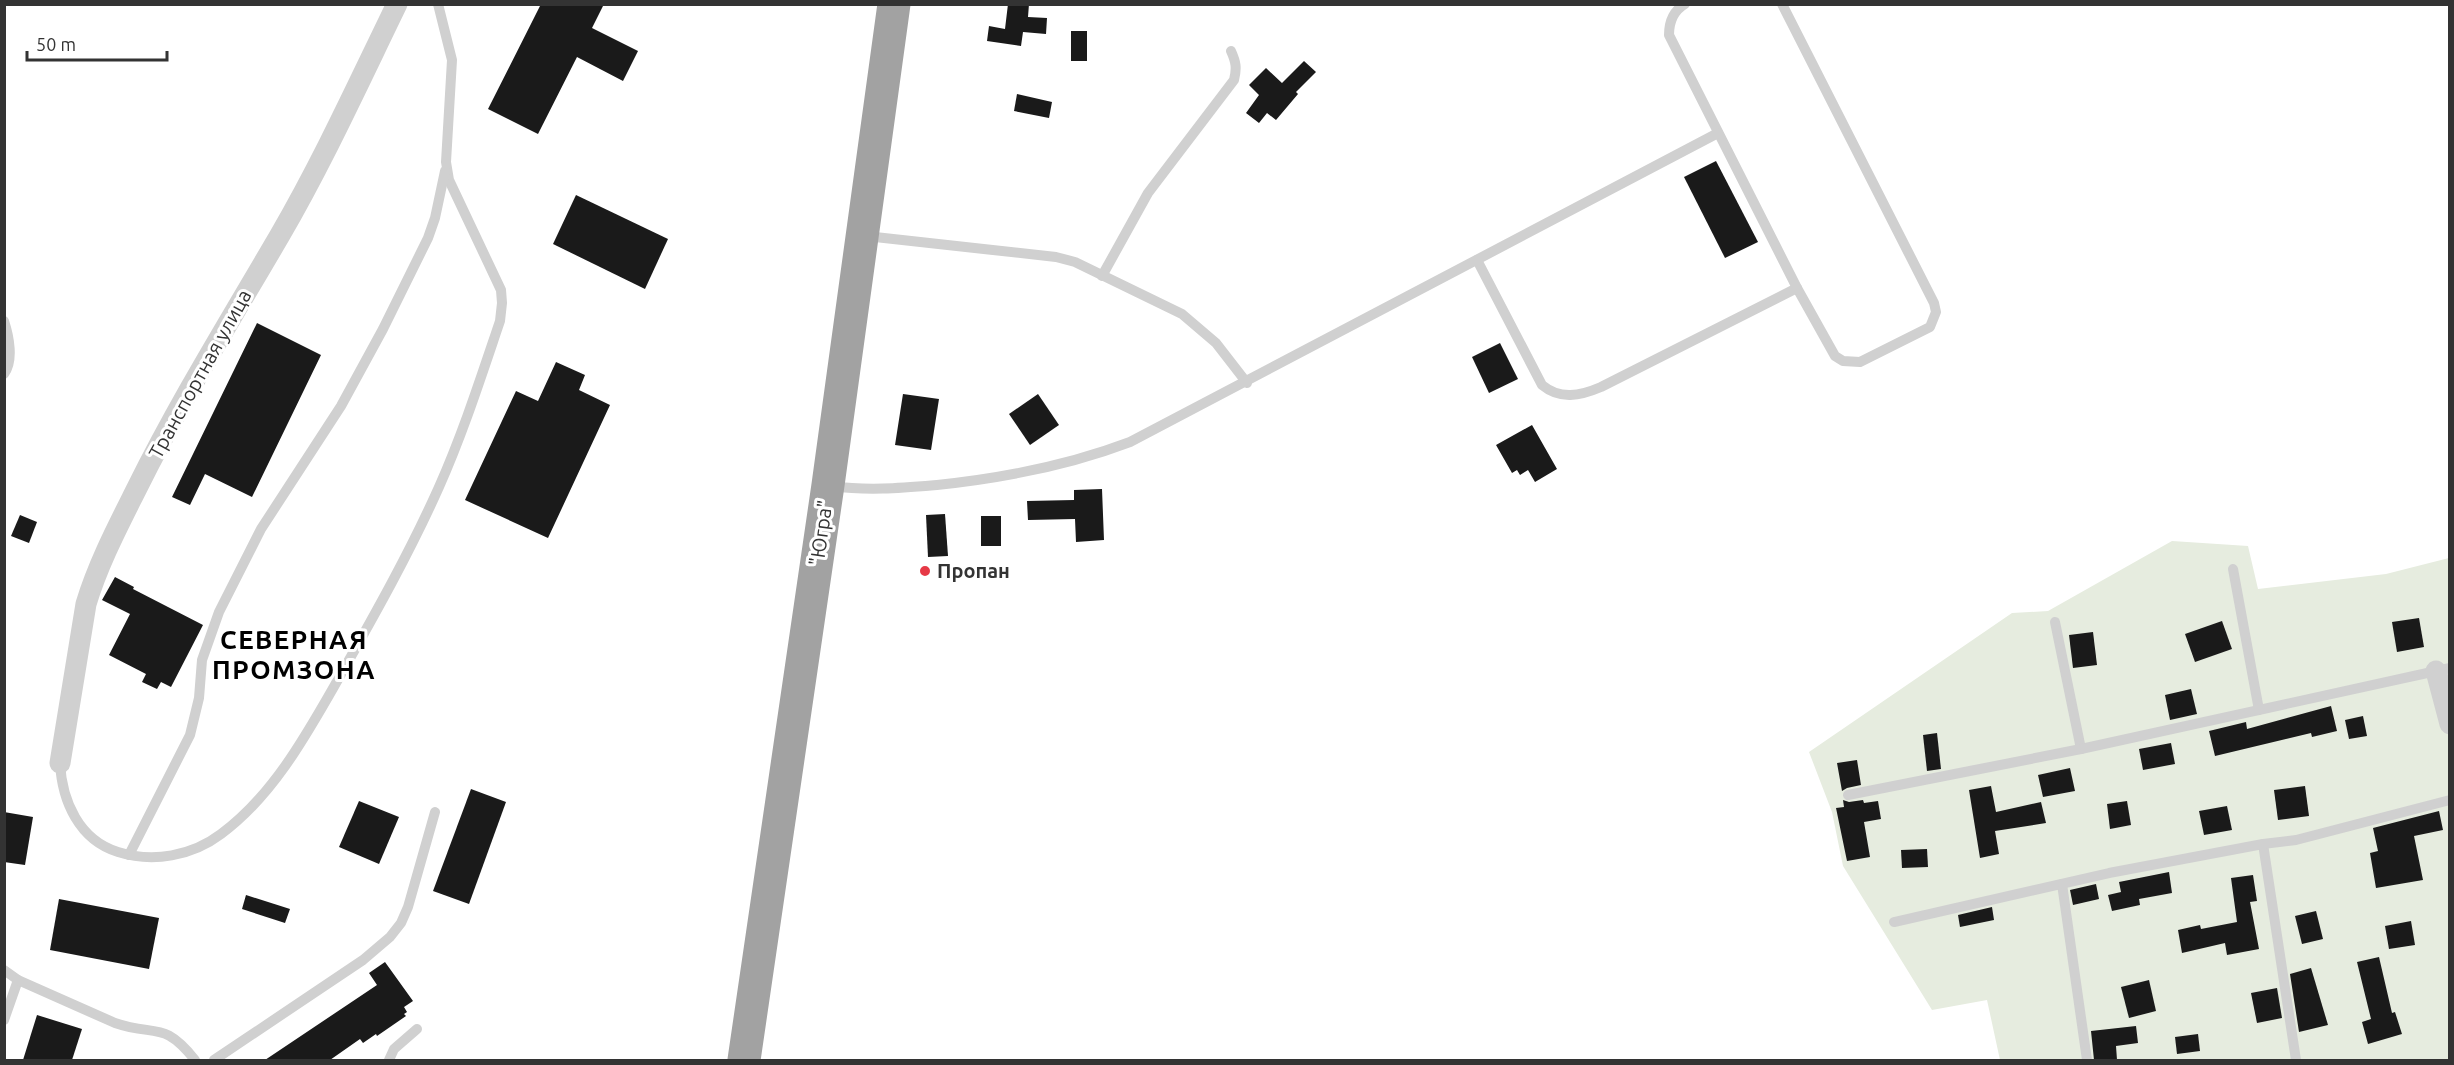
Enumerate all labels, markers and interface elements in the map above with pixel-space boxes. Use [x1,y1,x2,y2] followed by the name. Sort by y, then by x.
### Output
[27,24,166,62] scale bar
[36,34,76,54] text: 50 m
[144,285,256,462] street label: Транспортная улица
[805,499,836,567] street label: "Югра"
[937,559,1010,582] place label: Пропан
[918,564,932,578] marker: Пропан
[212,625,376,684] district label: СЕВЕРНАЯ ПРОМЗОНА

